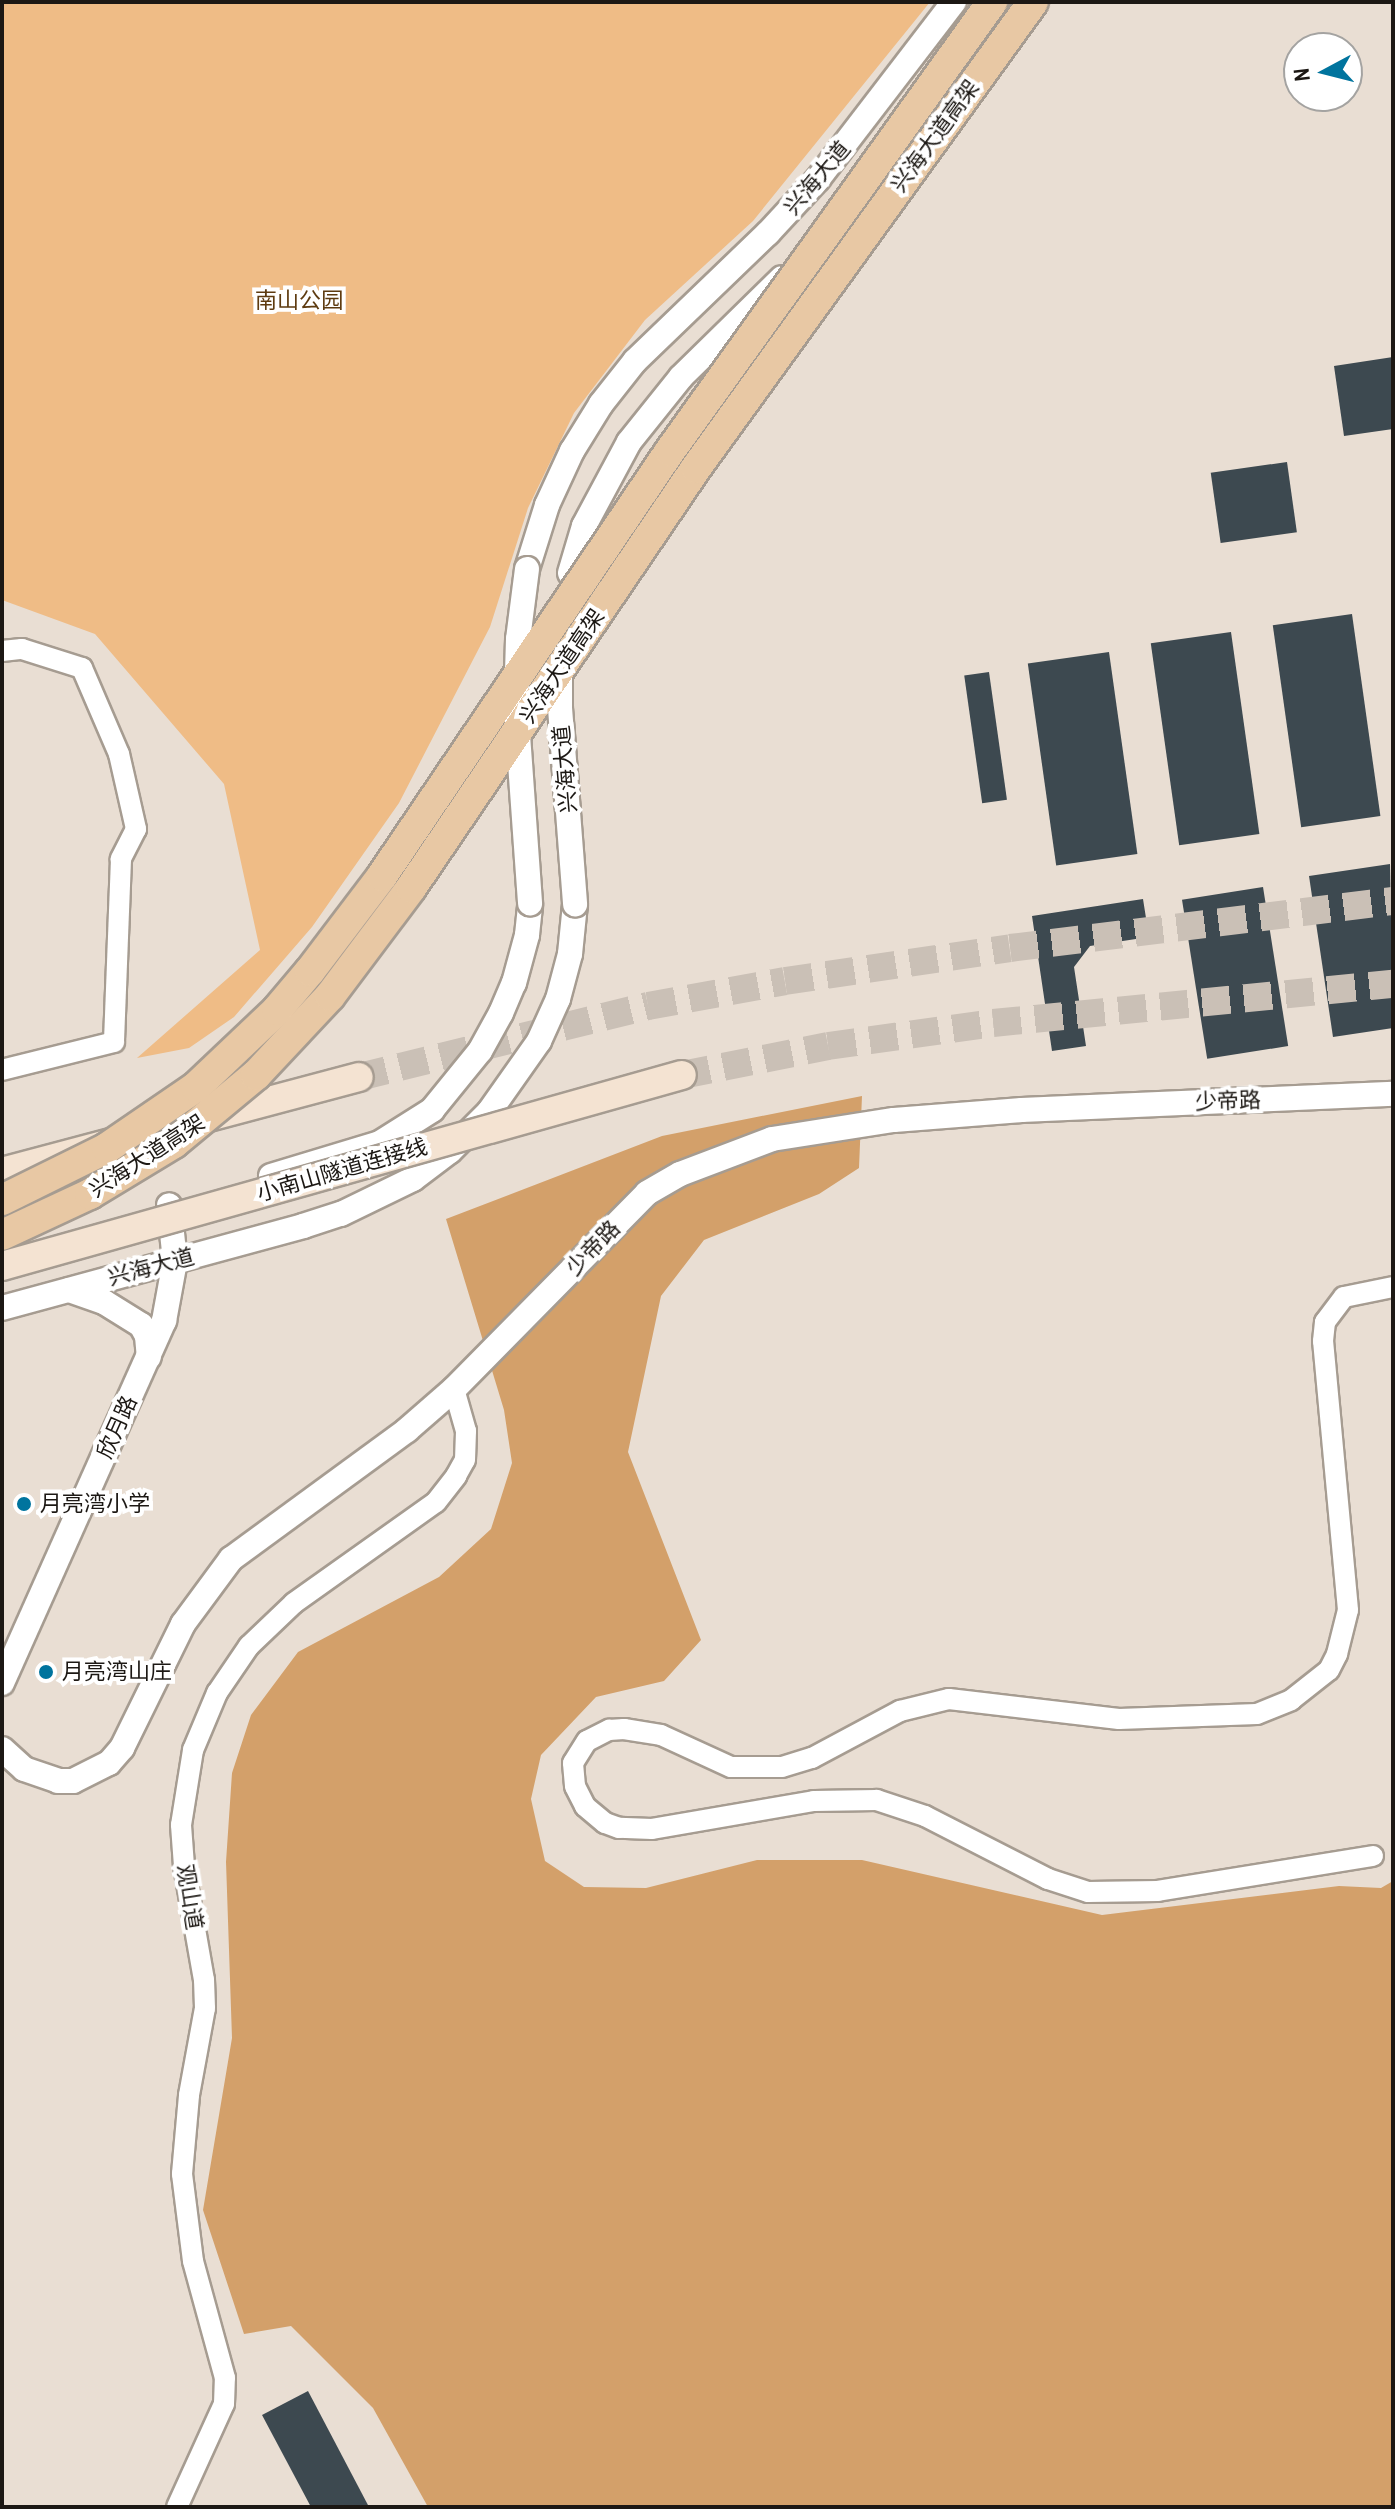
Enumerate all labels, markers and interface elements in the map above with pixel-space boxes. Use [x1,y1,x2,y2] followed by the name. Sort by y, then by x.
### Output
[1283,32,1363,112] north arrow
[1285,66,1317,83] text: N
[886,75,984,197] street label: 兴海大道高架
[779,136,855,220] street label: 兴海大道
[255,288,343,314] park label: 南山公园
[514,604,610,728] street label: 兴海大道高架
[548,724,582,814] street label: 兴海大道
[1195,1087,1261,1115] street label: 少帝路
[84,1109,210,1203] street label: 兴海大道高架
[254,1133,430,1207] street label: 小南山隧道连接线
[561,1215,625,1281] street label: 少帝路
[105,1243,197,1291] street label: 兴海大道
[92,1391,142,1463] street label: 欣月路
[40,1491,150,1517] place label: 月亮湾小学
[15,1495,33,1513] marker: 月亮湾小学
[62,1659,172,1685] place label: 月亮湾山庄
[37,1663,55,1681] marker: 月亮湾山庄
[172,1862,208,1932] street label: 观山道

